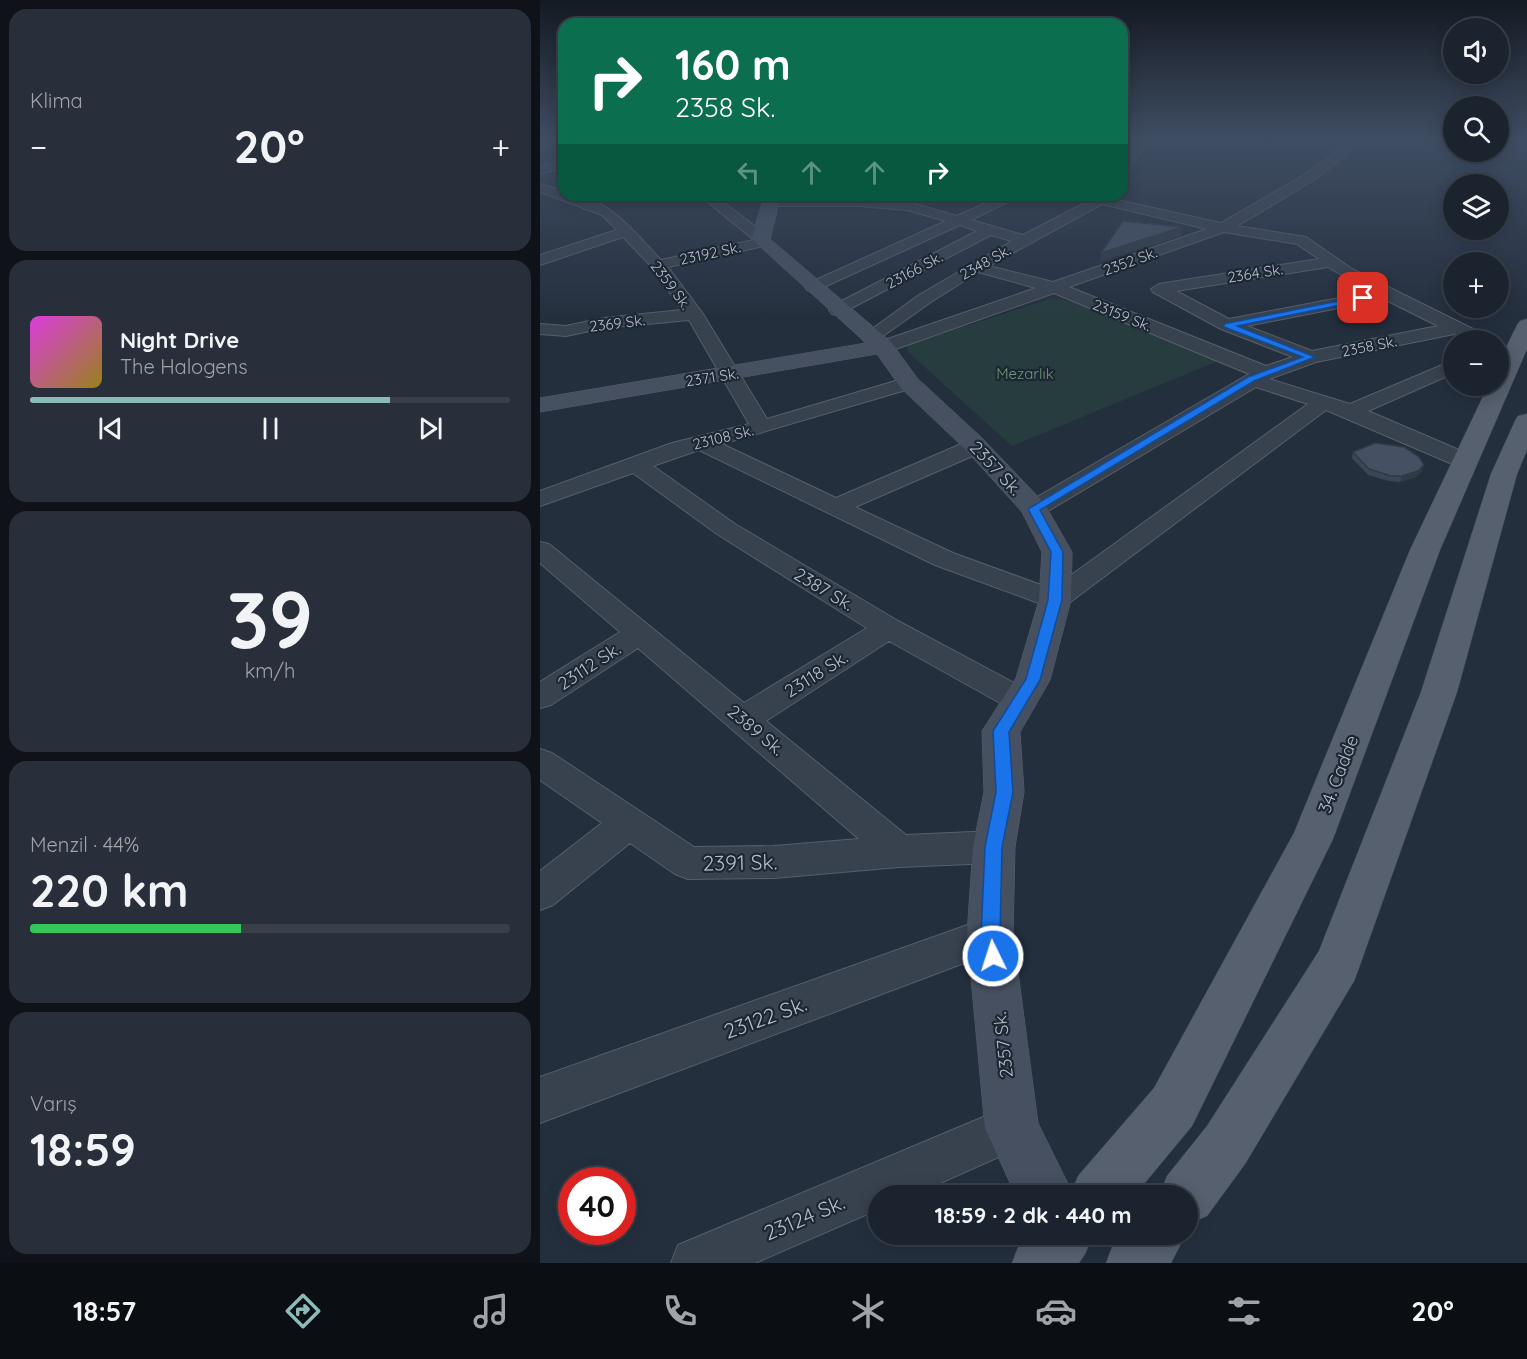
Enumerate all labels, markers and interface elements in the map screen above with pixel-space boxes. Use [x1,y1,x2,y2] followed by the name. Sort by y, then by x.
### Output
[1443,18,1509,396] map controls
[1443,18,1509,84] button: sound
[675,38,791,91] text: 160 m
[576,42,654,120] icon: right
[30,88,83,113] text: Klima
[675,90,775,124] text: 2358 Sk.
[1443,96,1509,162] button: search
[234,118,305,174] text: 20°
[30,126,47,167] text: −
[491,126,510,167] text: +
[732,156,765,189] icon: left
[795,156,828,189] icon: ahead
[858,156,891,189] icon: ahead
[921,156,954,189] icon: right
[1443,174,1509,240] button: layers
[678,237,742,269] street label: 23192 Sk.
[956,240,1014,284] street label: 2348 Sk.
[1100,243,1160,279] street label: 2352 Sk.
[883,247,945,293] street label: 23166 Sk.
[1443,252,1509,318] button: +
[647,257,695,313] street label: 2359 Sk.
[1226,259,1284,287] street label: 2364 Sk.
[1337,272,1388,323] pin
[1346,281,1379,314] icon: arrive
[1090,295,1154,335] street label: 23159 Sk.
[588,310,646,336] street label: 2369 Sk.
[120,326,239,354] text: Night Drive
[1443,330,1509,396] button: −
[1340,331,1398,361] street label: 2358 Sk.
[120,354,248,379] text: The Halogens
[684,363,740,391] street label: 2371 Sk.
[996,364,1054,383] park label: Mezarlık
[94,412,127,445] icon: previous
[254,412,287,445] icon: pause
[414,412,447,445] icon: next
[691,420,755,454] street label: 23108 Sk.
[965,436,1027,500] street label: 2357 Sk.
[790,562,858,616] street label: 2387 Sk.
[227,570,313,668] text: 39
[553,637,625,695] street label: 23112 Sk.
[780,646,852,702] street label: 23118 Sk.
[245,658,295,683] text: km/h
[723,700,789,760] street label: 2389 Sk.
[1313,732,1363,816] street label: 34. Cadde
[30,832,139,857] text: Menzil · 44%
[702,848,778,876] street label: 2391 Sk.
[30,862,189,918] text: 220 km
[961,924,1025,988] position arrow
[720,990,810,1044] street label: 23122 Sk.
[988,1011,1018,1079] street label: 2357 Sk.
[30,1091,77,1116] text: Varış
[30,1121,136,1177] text: 18:59
[558,1167,636,1245] speed limit sign: 40
[760,1188,848,1246] street label: 23124 Sk.
[934,1201,1132,1229] text: 18:59 · 2 dk · 440 m
[282,1290,324,1332] icon: directions
[470,1290,512,1332] icon: music
[659,1290,701,1332] icon: phone
[847,1290,889,1332] icon: climate
[1035,1290,1077,1332] icon: car
[1223,1290,1265,1332] icon: filters
[73,1294,136,1328] text: 18:57
[1411,1294,1454,1328] text: 20°

